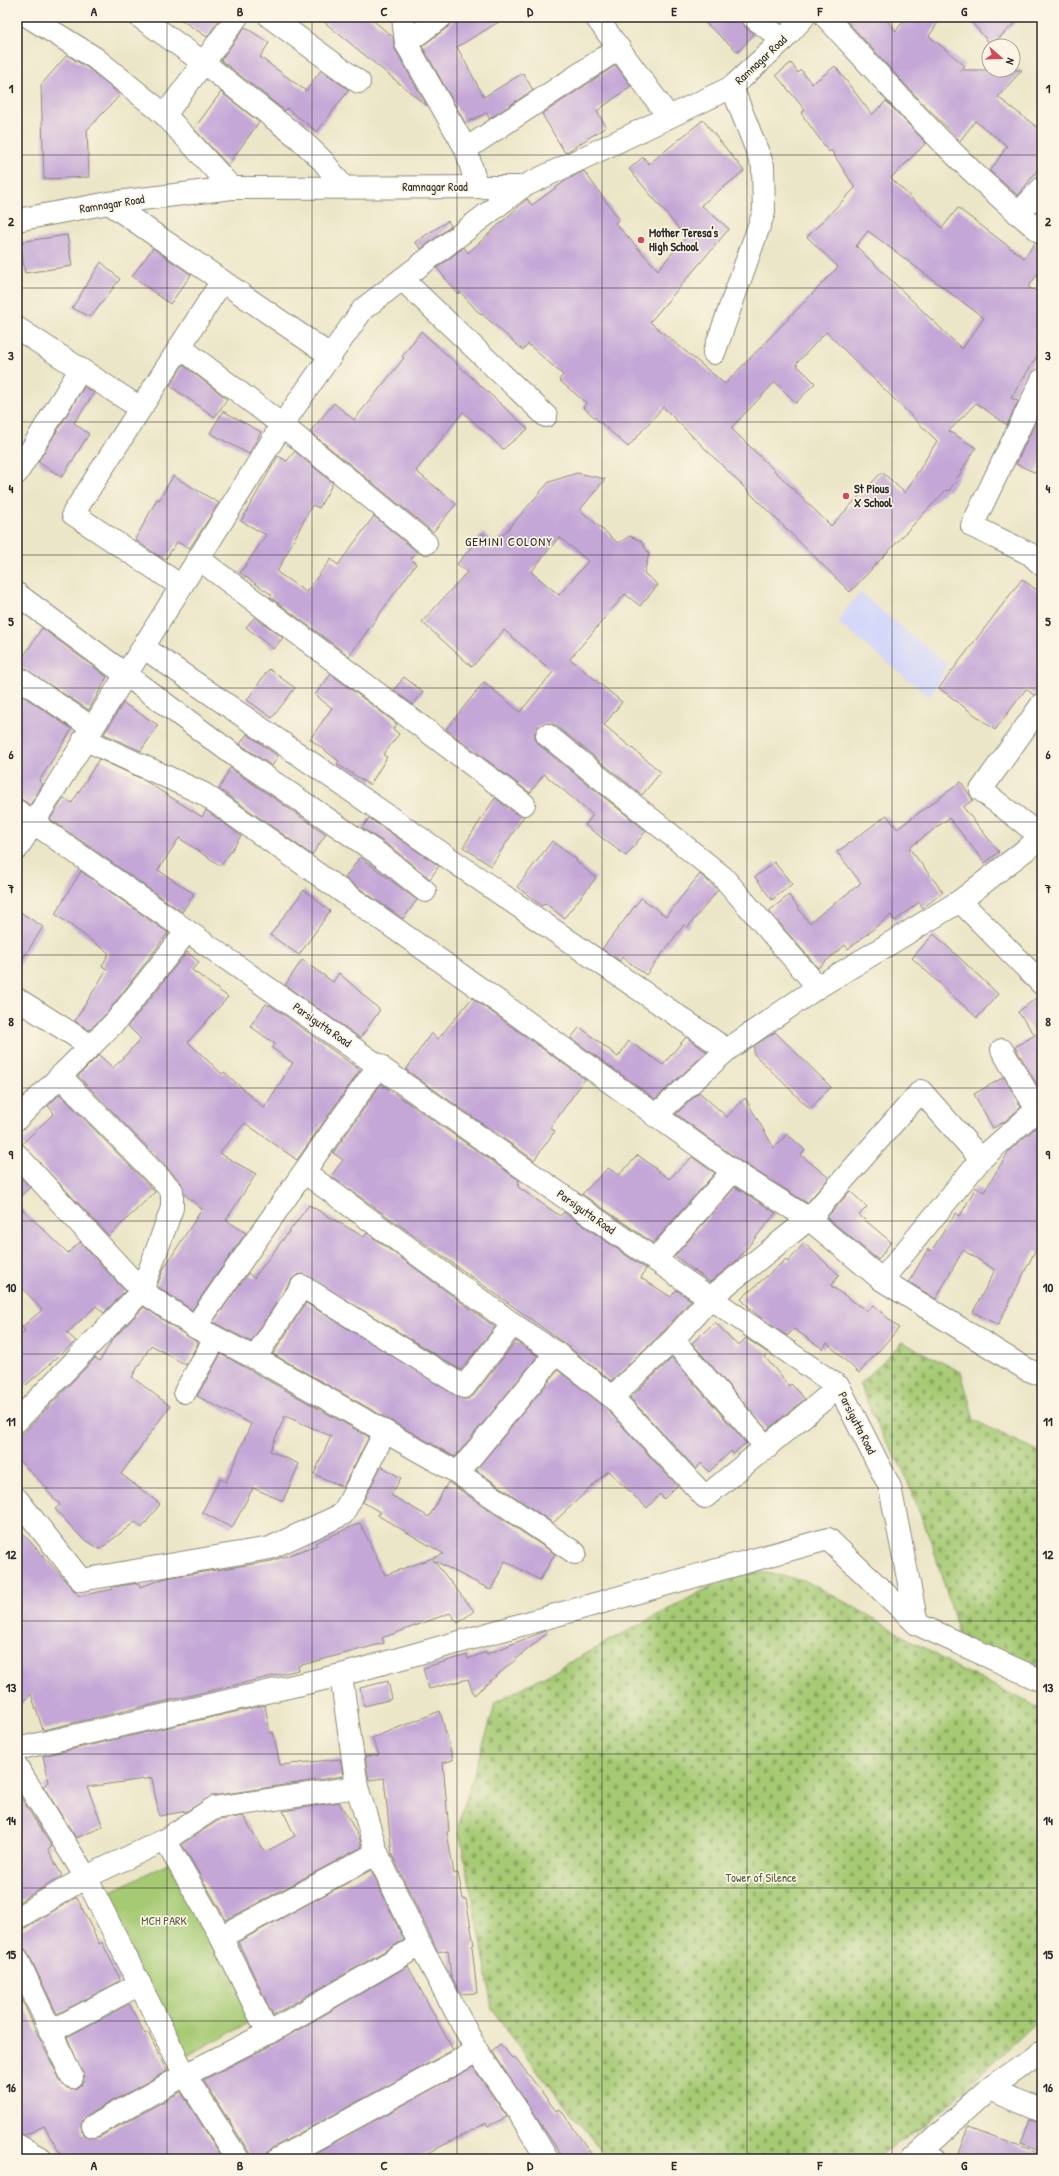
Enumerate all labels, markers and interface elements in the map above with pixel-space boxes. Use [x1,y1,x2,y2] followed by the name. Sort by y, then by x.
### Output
[91,2,98,20] text: A
[237,2,244,20] text: B
[380,2,388,20] text: C
[527,2,534,20] text: D
[671,2,677,20] text: E
[817,2,824,20] text: F
[961,2,968,20] text: G
[731,31,791,88] street label: Ramnagar Road
[981,38,1021,78] north arrow
[1003,56,1018,67] text: N
[9,79,14,97] text: 1
[1046,79,1051,97] text: 1
[402,178,468,195] street label: Ramnagar Road
[78,190,146,217] street label: Ramnagar Road
[8,212,15,230] text: 2
[1045,212,1052,230] text: 2
[649,224,718,256] place label: Mother Teresa's High School
[636,235,646,245] marker: Mother Teresa's High School
[8,346,14,364] text: 3
[1045,346,1051,364] text: 3
[9,479,14,497] text: 4
[1046,479,1051,497] text: 4
[854,480,893,511] place label: St Pious X School
[841,491,851,501] marker: St Pious X School
[465,532,553,550] district label: GEMINI COLONY
[8,612,14,630] text: 5
[1045,612,1051,630] text: 5
[8,745,14,763] text: 6
[1045,745,1051,763] text: 6
[7,879,15,897] text: 7
[1044,879,1052,897] text: 7
[290,998,355,1051] street label: Parsigutta Road
[8,1012,14,1030] text: 8
[1045,1012,1051,1030] text: 8
[9,1145,14,1163] text: 9
[1046,1145,1051,1163] text: 9
[554,1185,619,1238] street label: Parsigutta Road
[6,1278,16,1296] text: 10
[1043,1278,1053,1296] text: 10
[834,1389,881,1457] street label: Parsigutta Road
[6,1412,16,1430] text: 11
[1043,1412,1053,1430] text: 11
[6,1545,17,1563] text: 12
[1043,1545,1054,1563] text: 12
[6,1678,16,1696] text: 13
[1043,1678,1053,1696] text: 13
[6,1811,16,1829] text: 14
[1043,1811,1053,1829] text: 14
[725,1869,797,1886] park label: Tower of Silence
[141,1912,187,1929] park label: MCH PARK
[6,1945,17,1963] text: 15
[1043,1945,1054,1963] text: 15
[6,2078,17,2096] text: 16
[1043,2078,1054,2096] text: 16
[91,2156,98,2174] text: A
[237,2156,244,2174] text: B
[380,2156,388,2174] text: C
[527,2156,534,2174] text: D
[671,2156,677,2174] text: E
[817,2156,824,2174] text: F
[961,2156,968,2174] text: G

